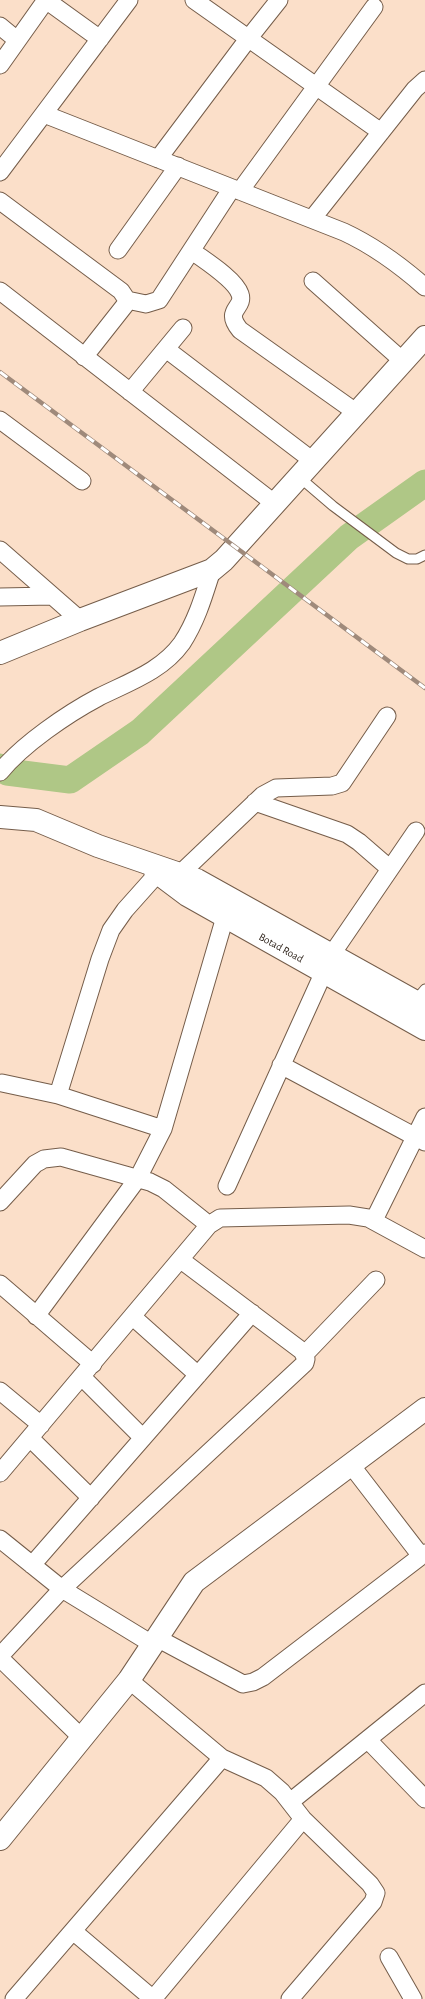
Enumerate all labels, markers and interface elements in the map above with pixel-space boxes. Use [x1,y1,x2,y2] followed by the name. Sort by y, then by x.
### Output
[256,930,306,966] street label: Botad Road

